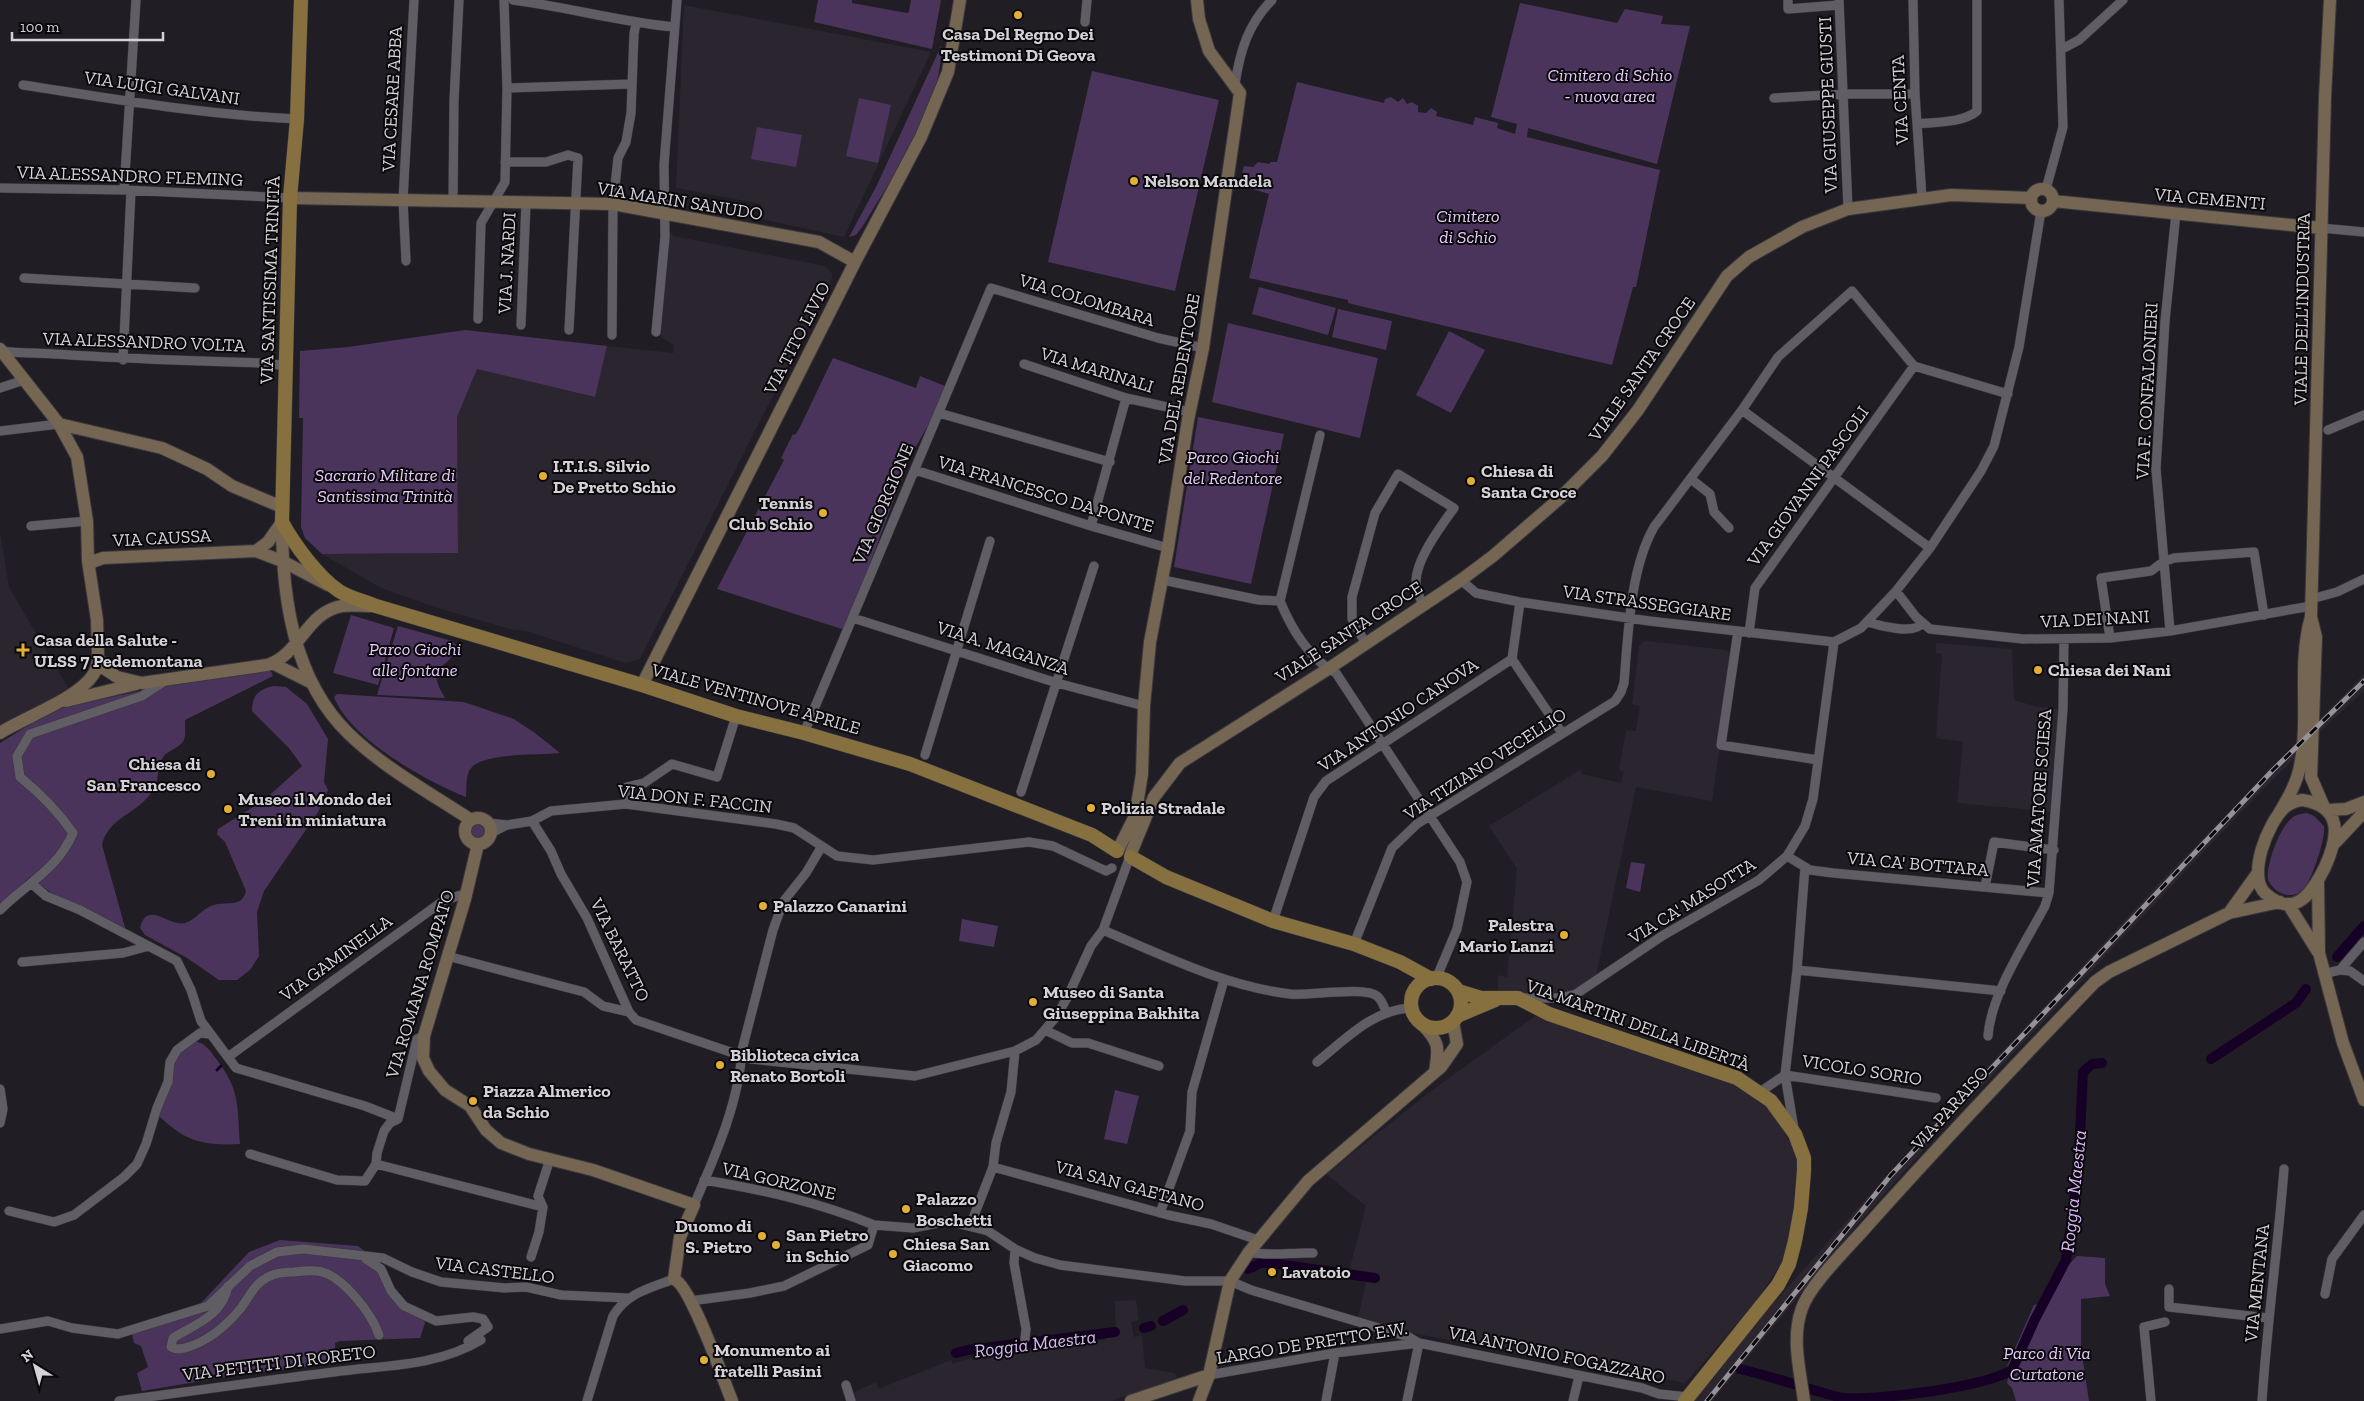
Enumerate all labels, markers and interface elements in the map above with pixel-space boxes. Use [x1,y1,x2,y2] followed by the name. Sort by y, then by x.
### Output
[1012,9,1024,21] marker: Casa Del Regno Dei Testimoni Di Geova
[12,10,164,42] scale bar
[1814,16,1842,195] street label: VIA GIUSEPPE GIUSTI
[20,18,59,36] text: 100 m
[941,23,1096,66] place label: Casa Del Regno Dei Testimoni Di Geova
[377,25,407,173] street label: VIA CESARE ABBA
[1887,54,1913,146] street label: VIA CENTA
[1548,64,1672,107] park label: Cimitero di Schio - nuova area
[82,66,241,110] street label: VIA LUIGI GALVANI
[16,161,243,191] street label: VIA ALESSANDRO FLEMING
[1144,170,1272,192] place label: Nelson Mandela
[255,175,285,386] street label: VIA SANTISSIMA TRINITÀ
[1128,175,1140,187] marker: Nelson Mandela
[595,177,764,225] street label: VIA MARIN SANUDO
[2152,183,2267,215] street label: VIA CEMENTI
[1436,205,1500,248] park label: Cimitero di Schio
[493,211,521,315] street label: VIA J. NARDI
[2289,212,2315,406] street label: VIALE DELL'INDUSTRIA
[1016,269,1158,331] street label: VIA COLOMBARA
[759,278,835,399] street label: VIA TITO LIVIO
[1153,292,1205,467] street label: VIA DEL REDENTORE
[1583,293,1700,446] street label: VIALE SANTA CROCE
[2131,302,2163,481] street label: VIA F. CONFALONIERI
[41,327,246,357] street label: VIA ALESSANDRO VOLTA
[1037,342,1156,398] street label: VIA MARINALI
[1742,401,1874,571] street label: VIA GIOVANNI PASCOLI
[847,440,918,569] street label: VIA GIORGIONE
[1184,446,1283,489] park label: Parco Giochi del Redentore
[934,450,1157,537] street label: VIA FRANCESCO DA PONTE
[553,455,676,498] place label: I.T.I.S. Silvio De Pretto Schio
[1481,460,1577,503] place label: Chiesa di Santa Croce
[315,464,455,507] park label: Sacrario Militare di Santissima Trinità
[537,470,549,482] marker: I.T.I.S. Silvio De Pretto Schio
[1465,475,1477,487] marker: Chiesa di Santa Croce
[729,492,814,535] place label: Tennis Club Schio
[817,507,829,519] marker: Tennis Club Schio
[111,524,212,552] street label: VIA CAUSSA
[1270,576,1427,688] street label: VIALE SANTA CROCE
[1560,580,1733,626] street label: VIA STRASSEGGIARE
[2039,605,2150,633] street label: VIA DEI NANI
[933,616,1072,680] street label: VIA A. MAGANZA
[34,629,203,672] place label: Casa della Salute - ULSS 7 Pedemontana
[369,638,461,681] park label: Parco Giochi alle fontane
[16,643,30,657] marker: Casa della Salute - ULSS 7 Pedemontana
[1313,653,1482,777] street label: VIA ANTONIO CANOVA
[648,658,863,739] street label: VIALE VENTINOVE APRILE
[2048,659,2172,681] place label: Chiesa dei Nani
[2032,664,2044,676] marker: Chiesa dei Nani
[1399,703,1570,825] street label: VIA TIZIANO VECELLIO
[2022,708,2056,889] street label: VIA AMATORE SCIESA
[87,753,202,796] place label: Chiesa di San Francesco
[205,768,217,780] marker: Chiesa di San Francesco
[616,780,773,818] street label: VIA DON F. FACCIN
[238,788,392,831] place label: Museo il Mondo dei Treni in miniatura
[1101,797,1226,819] place label: Polizia Stradale
[1085,802,1097,814] marker: Polizia Stradale
[222,803,234,815] marker: Museo il Mondo dei Treni in miniatura
[1845,847,1990,881] street label: VIA CA' BOTTARA
[1624,853,1760,949] street label: VIA CA' MASOTTA
[381,887,459,1082] street label: VIA ROMANA ROMPATO
[585,894,654,1005] street label: VIA BARATTO
[773,895,907,917] place label: Palazzo Canarini
[757,900,769,912] marker: Palazzo Canarini
[275,910,397,1007] street label: VIA GAMINELLA
[1459,914,1555,957] place label: Palestra Mario Lanzi
[1558,929,1570,941] marker: Palestra Mario Lanzi
[1522,974,1753,1076] street label: VIA MARTIRI DELLA LIBERTÀ
[1043,981,1200,1024] place label: Museo di Santa Giuseppina Bakhita
[1027,996,1039,1008] marker: Museo di Santa Giuseppina Bakhita
[730,1044,859,1087] place label: Biblioteca civica Renato Bortoli
[1799,1050,1924,1090] street label: VICOLO SORIO
[714,1059,726,1071] marker: Biblioteca civica Renato Bortoli
[1906,1062,1993,1155] street label: VIA PARAISO
[483,1080,611,1123] place label: Piazza Almerico da Schio
[467,1095,479,1107] marker: Piazza Almerico da Schio
[2056,1129,2091,1253] water label: Roggia Maestra
[1052,1155,1207,1216] street label: VIA SAN GAETANO
[719,1157,838,1205] street label: VIA GORZONE
[916,1188,993,1231] place label: Palazzo Boschetti
[900,1203,912,1215] marker: Palazzo Boschetti
[675,1215,753,1258] place label: Duomo di S. Pietro
[2240,1222,2274,1344] street label: VIA MENTANA
[786,1224,869,1267] place label: San Pietro in Schio
[756,1230,768,1242] marker: Duomo di S. Pietro
[903,1233,990,1276] place label: Chiesa San Giacomo
[770,1239,782,1251] marker: San Pietro in Schio
[887,1248,899,1260] marker: Chiesa San Giacomo
[433,1252,556,1288] street label: VIA CASTELLO
[1282,1261,1351,1283] place label: Lavatoio
[1266,1266,1278,1278] marker: Lavatoio
[1215,1317,1409,1369] street label: LARGO DE PRETTO E.W.
[1446,1321,1667,1389] street label: VIA ANTONIO FOGAZZARO
[973,1325,1097,1362] water label: Roggia Maestra
[714,1339,831,1382] place label: Monumento ai fratelli Pasini
[180,1340,377,1386] street label: VIA PETITTI DI RORETO
[10,1341,60,1391] north arrow
[2003,1342,2091,1385] park label: Parco di Via Curtatone
[18,1346,37,1366] text: N
[698,1354,710,1366] marker: Monumento ai fratelli Pasini

